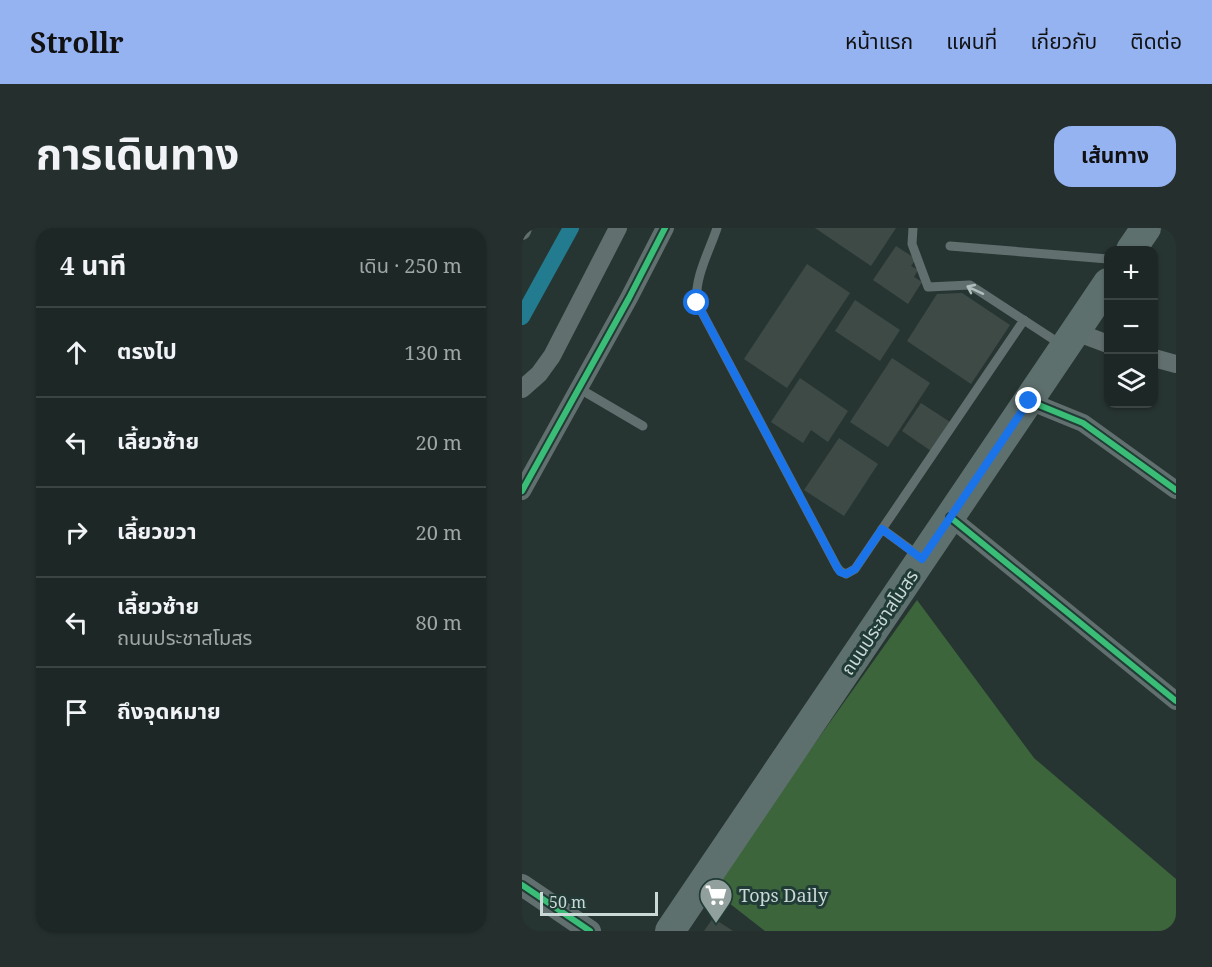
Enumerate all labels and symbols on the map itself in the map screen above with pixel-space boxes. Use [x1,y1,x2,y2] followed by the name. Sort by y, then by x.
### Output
[966,284,984,295] one-way arrow
[683,289,709,315] route start
[1015,387,1041,413] route end
[835,565,923,679] street label: ถนนประชาสโมสร
[698,877,734,924] supermarket icon: Tops Daily
[739,883,829,907] place label: Tops Daily
[540,889,658,916] scale bar

